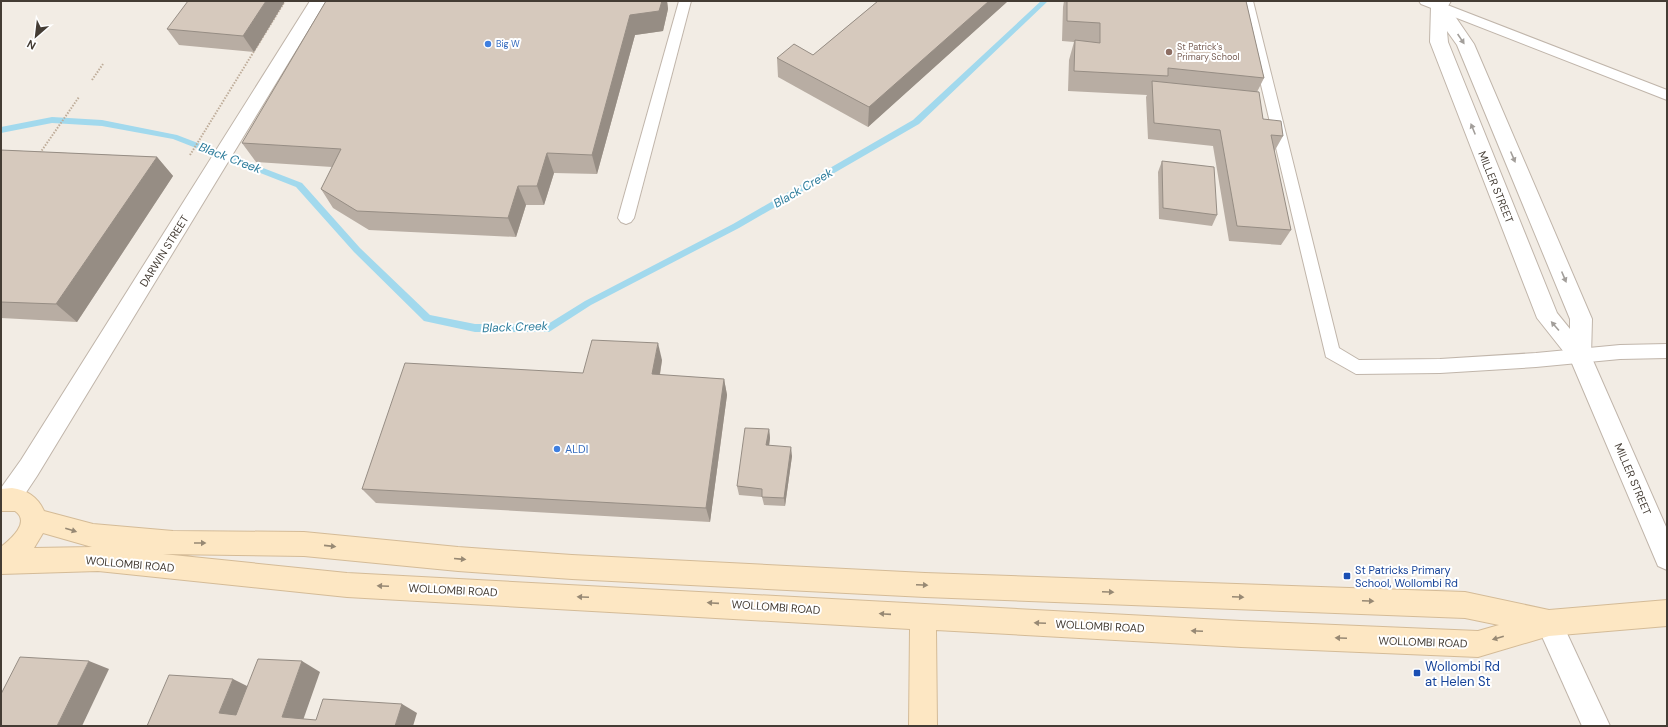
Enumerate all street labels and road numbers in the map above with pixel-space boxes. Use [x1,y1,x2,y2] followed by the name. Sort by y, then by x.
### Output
[1475,149,1517,225] street label: MILLER STREET
[136,213,192,289] street label: DARWIN STREET
[1612,441,1654,517] street label: MILLER STREET
[85,553,175,575] street label: WOLLOMBI ROAD
[408,581,498,599] street label: WOLLOMBI ROAD
[731,597,821,617] street label: WOLLOMBI ROAD
[1055,617,1145,635] street label: WOLLOMBI ROAD
[1378,633,1468,651] street label: WOLLOMBI ROAD

